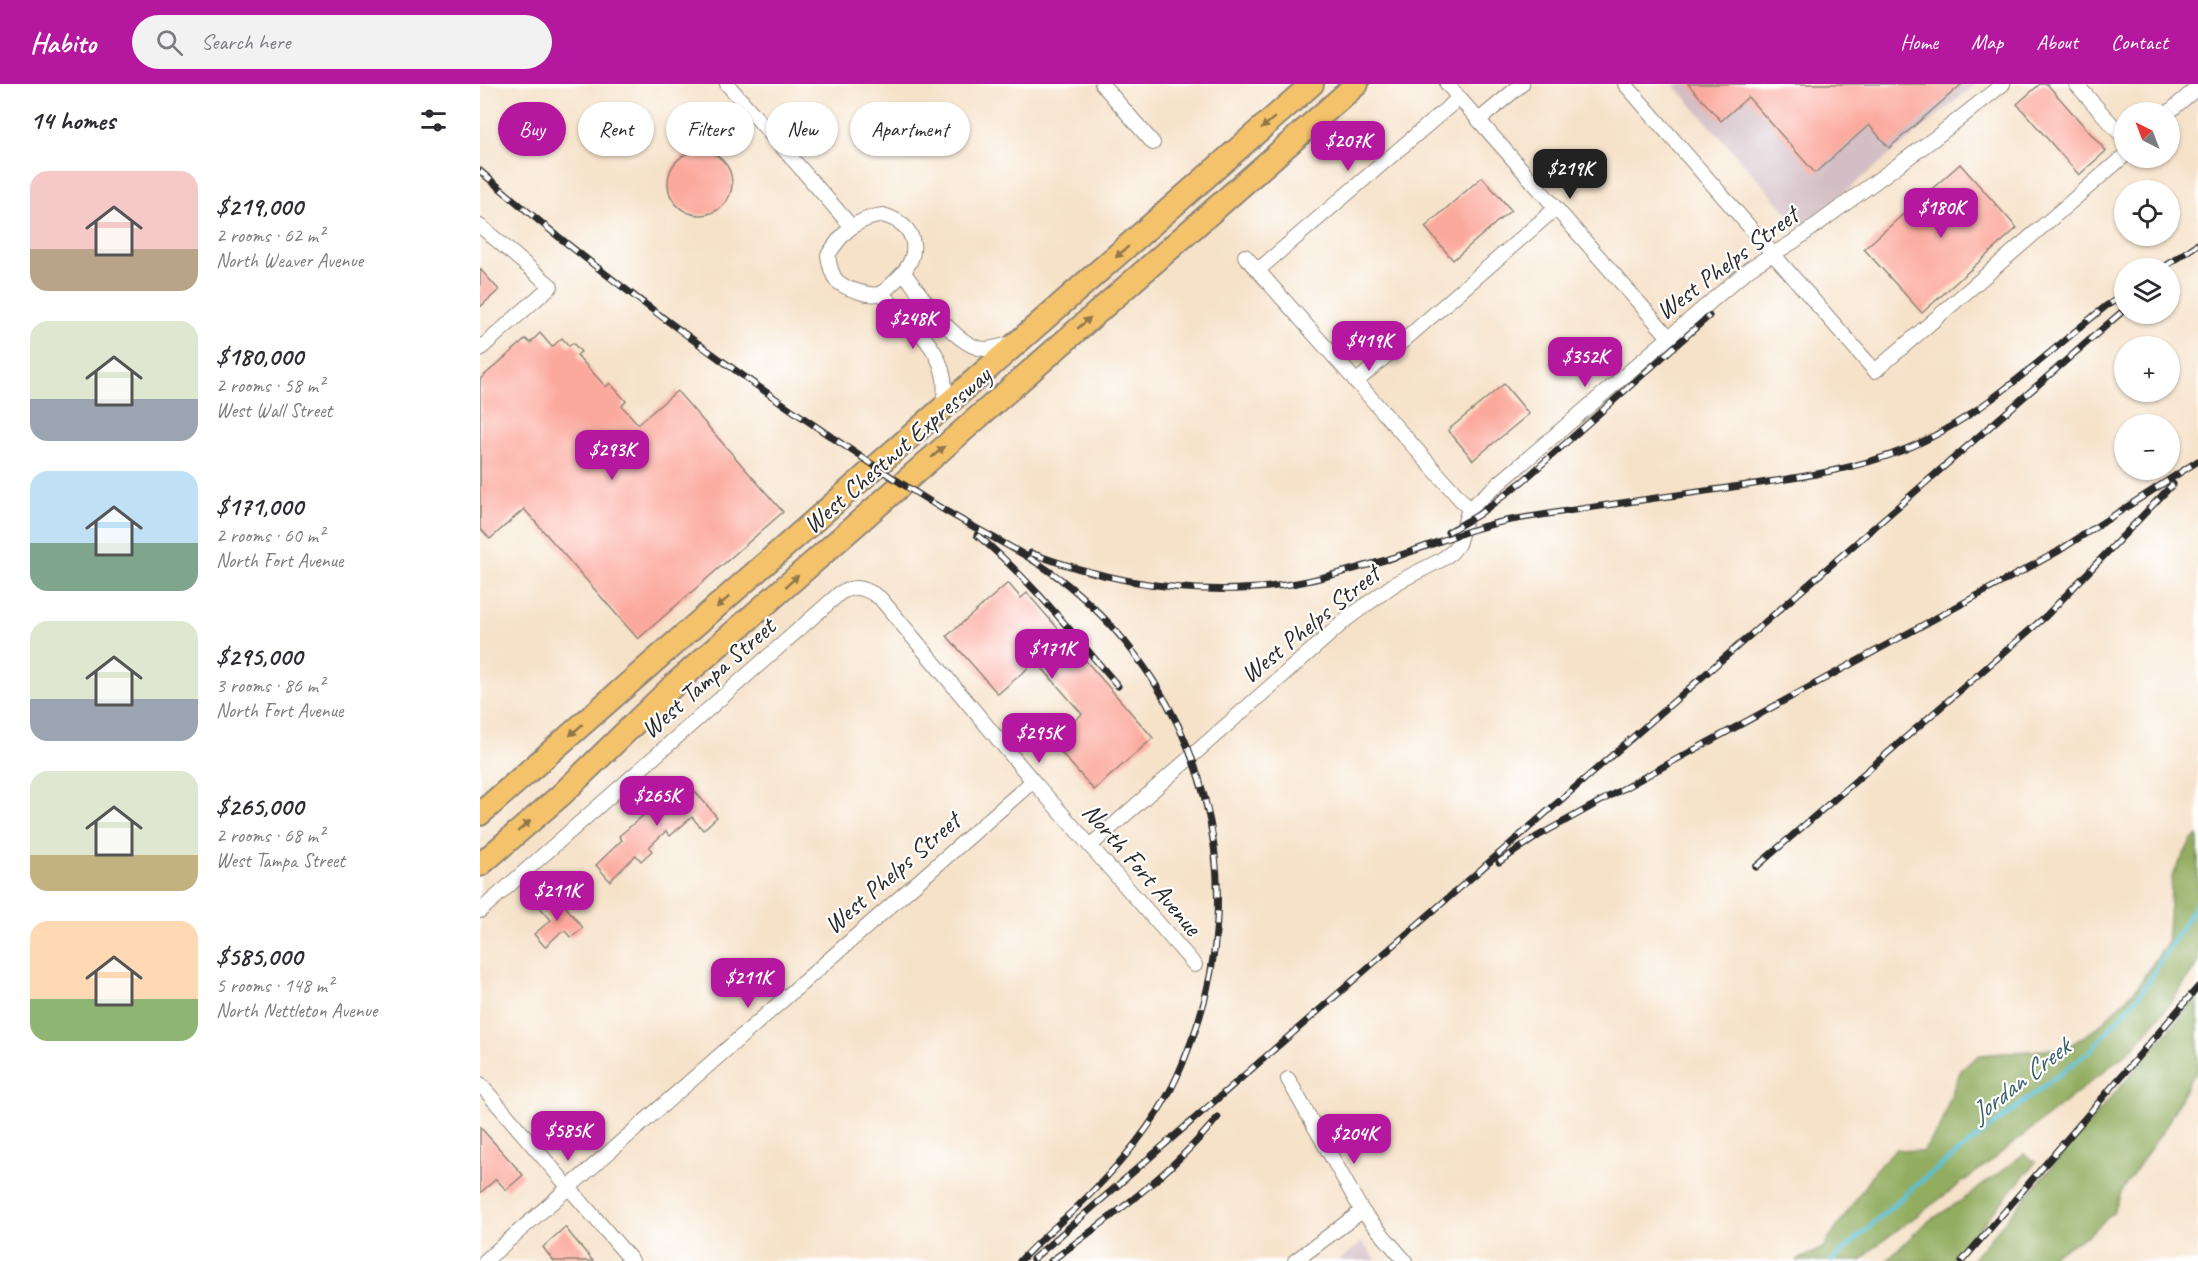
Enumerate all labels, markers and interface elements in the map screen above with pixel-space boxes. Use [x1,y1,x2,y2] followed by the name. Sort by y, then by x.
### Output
[132,15,552,69] search box
[30,25,96,60] text: Habito
[153,26,186,59] icon: search
[201,28,291,56] text: Search here
[1900,29,1938,55] text: Home
[1971,29,2003,55] text: Map
[2036,29,2078,55] text: About
[2111,29,2168,55] text: Contact
[498,102,566,156] chip: Buy
[578,102,654,156] chip: Rent
[666,102,754,156] chip: Filters
[766,102,838,156] chip: New
[850,102,970,156] chip: Apartment
[2114,102,2180,168] north arrow
[2114,102,2180,480] map controls
[30,104,115,137] text: 14 homes
[417,104,450,137] icon: filters
[1261,116,1276,129] one-way arrow
[1306,121,1390,172] pin: $207K
[1325,128,1371,153] text: $207K
[1528,149,1612,200] pin: $219K
[1547,156,1593,181] text: $219K
[2114,180,2180,246] button: locate
[1899,188,1983,239] pin: $180K
[216,190,303,223] text: $219,000
[78,195,150,267] icon: home
[1918,195,1964,220] text: $180K
[1649,197,1807,327] street label: West Phelps Street
[216,223,324,248] text: 2 rooms · 62 m²
[1115,245,1130,258] one-way arrow
[216,248,363,273] text: North Weaver Avenue
[2114,258,2180,324] button: layers
[871,299,955,350] pin: $248K
[890,306,936,331] text: $248K
[1076,317,1091,330] one-way arrow
[1327,321,1411,372] pin: $419K
[1346,328,1392,353] text: $419K
[2114,336,2180,402] button: +
[1543,337,1627,388] pin: $352K
[216,340,303,373] text: $180,000
[1562,344,1608,369] text: $352K
[78,345,150,417] icon: home
[796,358,999,541] street label: West Chestnut Expressway
[216,373,324,398] text: 2 rooms · 58 m²
[216,398,332,423] text: West Wall Street
[2114,414,2180,480] button: −
[570,430,654,481] pin: $293K
[589,437,635,462] text: $293K
[930,446,945,459] one-way arrow
[216,490,303,523] text: $171,000
[78,495,150,567] icon: home
[216,523,324,548] text: 2 rooms · 60 m²
[216,548,343,573] text: North Fort Avenue
[1234,556,1389,690] street label: West Phelps Street
[784,575,799,588] one-way arrow
[716,595,731,608] one-way arrow
[634,609,784,745] street label: West Tampa Street
[1010,629,1094,680] pin: $171K
[1029,636,1075,661] text: $171K
[216,640,302,673] text: $295,000
[78,645,150,717] icon: home
[216,673,324,698] text: 3 rooms · 86 m²
[216,698,343,723] text: North Fort Avenue
[997,713,1081,764] pin: $295K
[1016,720,1062,745] text: $295K
[569,723,584,736] one-way arrow
[615,776,699,827] pin: $265K
[634,783,680,808] text: $265K
[216,790,303,823] text: $265,000
[78,795,150,867] icon: home
[1075,796,1210,943] street label: North Fort Avenue
[817,803,969,941] street label: West Phelps Street
[516,820,531,833] one-way arrow
[216,823,324,848] text: 2 rooms · 68 m²
[216,848,345,873] text: West Tampa Street
[515,871,599,922] pin: $211K
[534,878,580,903] text: $211K
[216,940,302,973] text: $585,000
[78,945,150,1017] icon: home
[706,958,790,1009] pin: $211K
[725,965,771,990] text: $211K
[216,973,333,998] text: 5 rooms · 148 m²
[216,998,377,1023] text: North Nettleton Avenue
[1962,1028,2080,1131] water label: Jordan Creek
[526,1111,610,1162] pin: $585K
[1312,1114,1396,1165] pin: $204K
[545,1118,591,1143] text: $585K
[1331,1121,1377,1146] text: $204K

